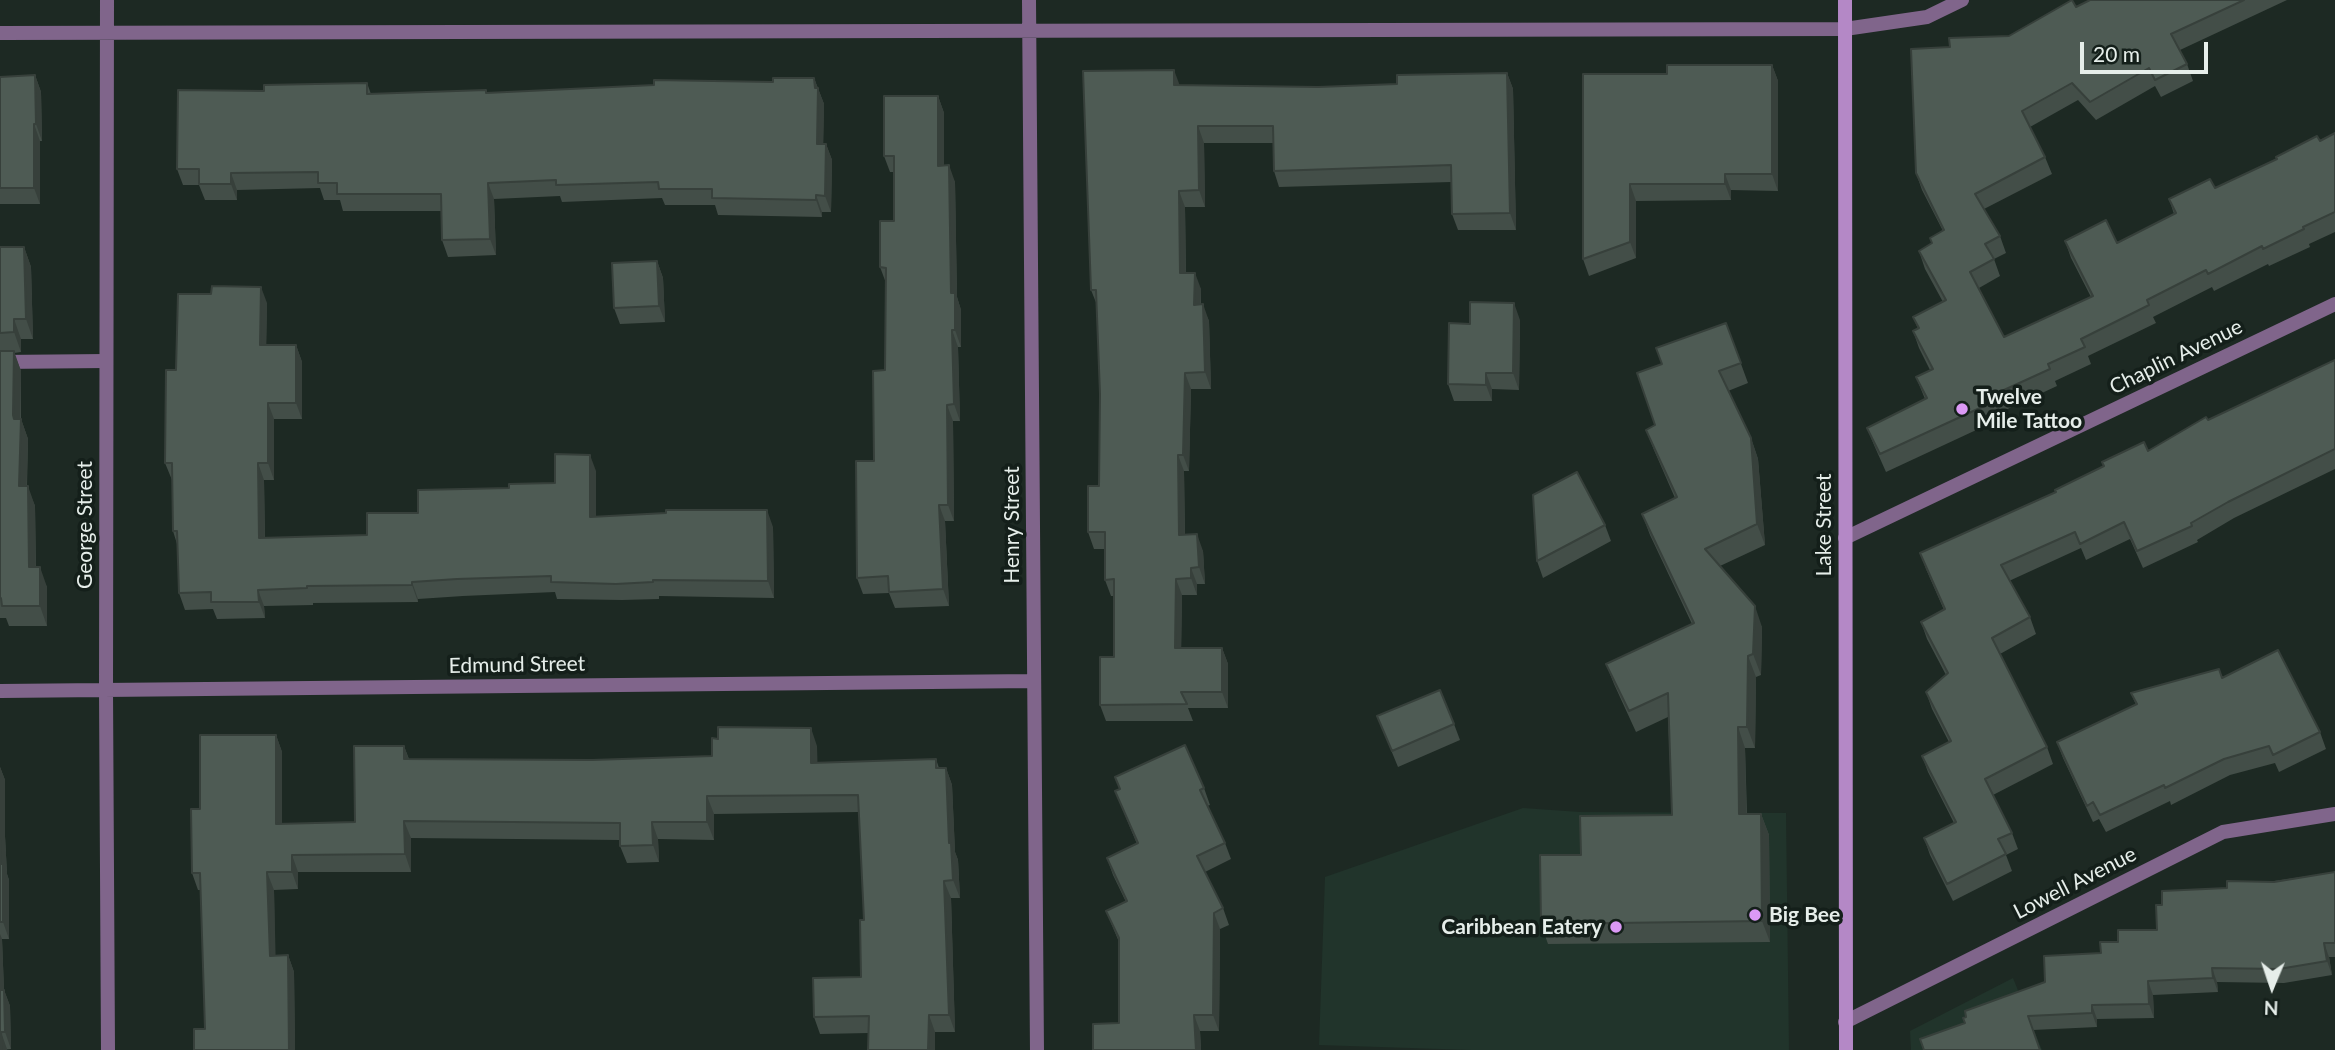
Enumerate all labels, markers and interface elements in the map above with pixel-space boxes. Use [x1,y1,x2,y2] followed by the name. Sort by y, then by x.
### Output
[2083,28,2211,72] scale bar
[2093,41,2140,66] text: 20 m
[2106,314,2246,400] street label: Chaplin Avenue
[1976,384,2082,434] place label: Twelve Mile Tattoo
[1954,401,1970,417] marker: Twelve Mile Tattoo
[72,461,98,589] street label: George Street
[999,466,1025,584] street label: Henry Street
[1811,473,1837,577] street label: Lake Street
[449,651,585,679] street label: Edmund Street
[2010,841,2140,925] street label: Lowell Avenue
[1769,902,1840,928] place label: Big Bee
[1747,907,1763,923] marker: Big Bee
[1441,914,1602,940] place label: Caribbean Eatery
[1608,919,1624,935] marker: Caribbean Eatery
[2237,952,2307,1022] north arrow
[2264,997,2279,1020] text: N

